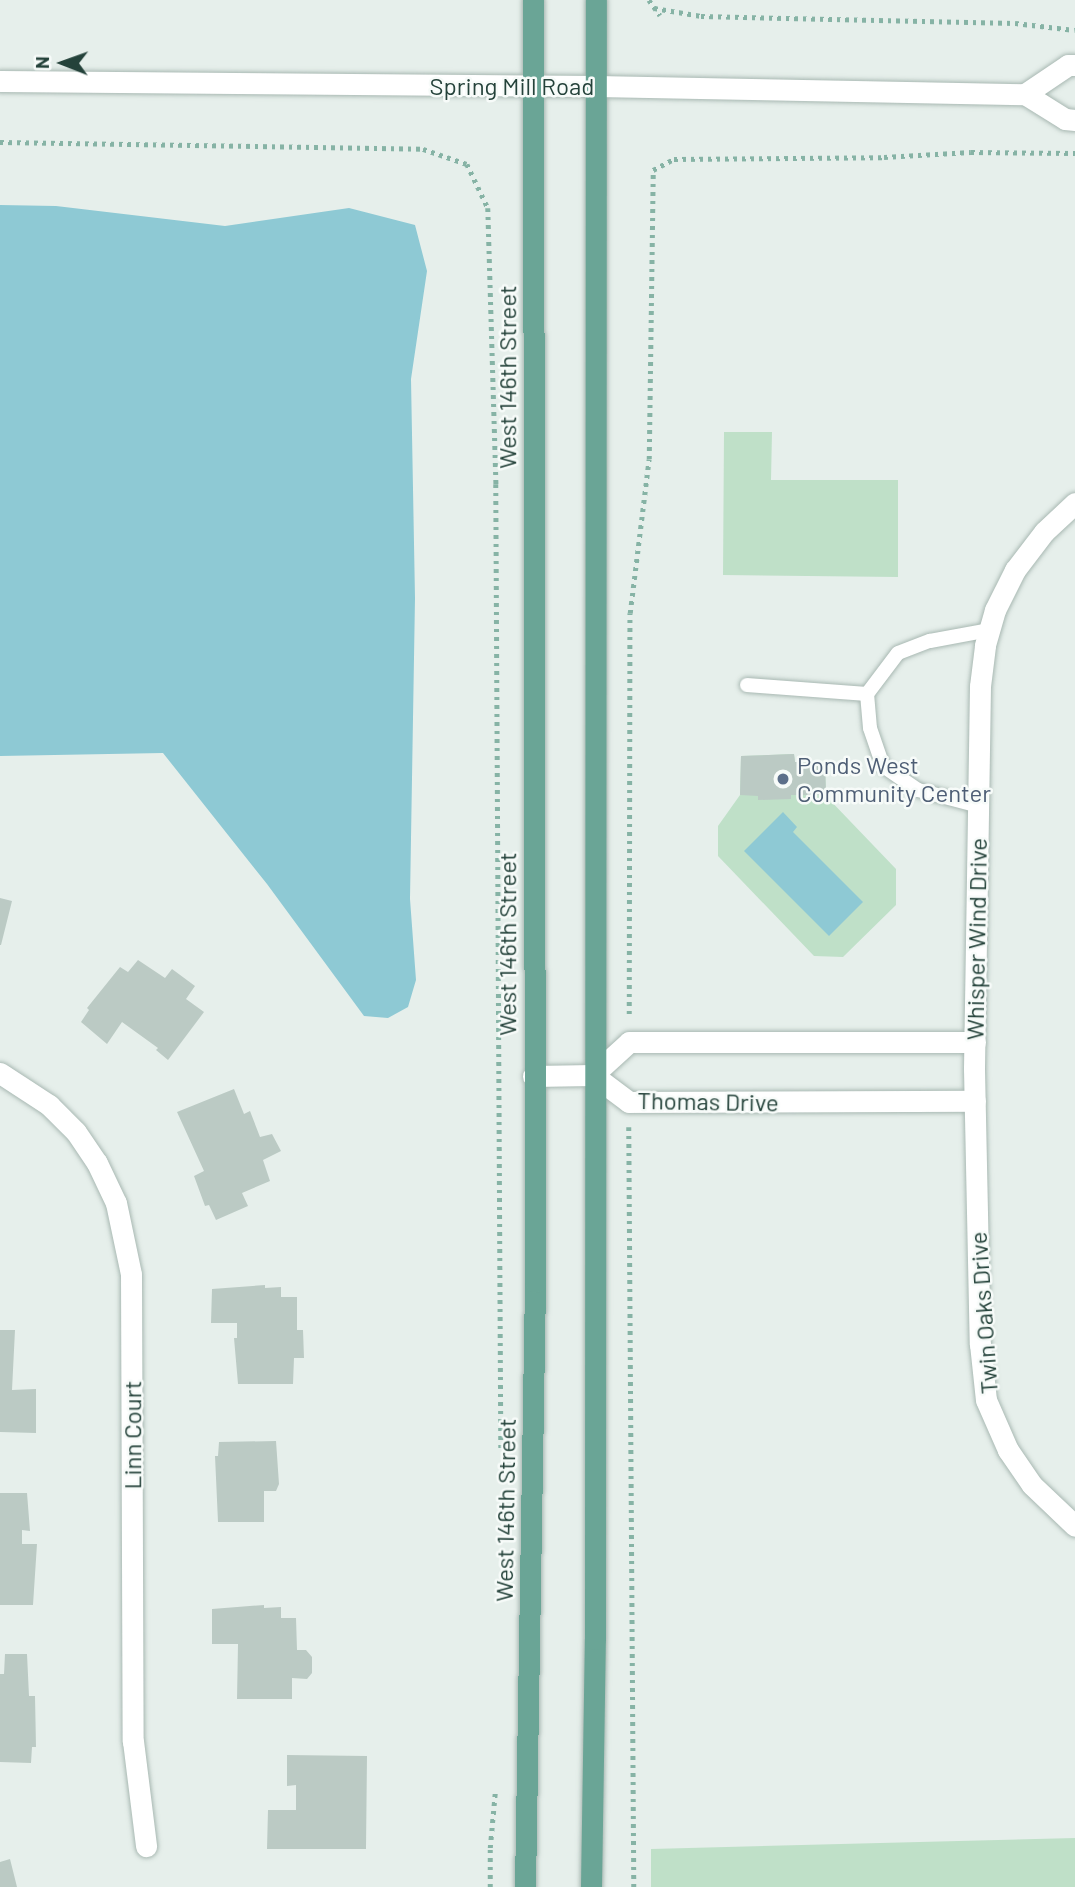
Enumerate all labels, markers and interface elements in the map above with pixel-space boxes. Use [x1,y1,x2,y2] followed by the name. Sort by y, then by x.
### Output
[28,28,98,98] north arrow
[30,56,53,69] text: N
[430,72,594,100] street label: Spring Mill Road
[493,285,521,469] street label: West 146th Street
[797,751,991,807] place label: Ponds West Community Center
[775,771,791,787] marker: Ponds West Community Center
[960,838,992,1040] street label: Whisper Wind Drive
[493,852,521,1036] street label: West 146th Street
[637,1085,779,1117] street label: Thomas Drive
[963,1231,1003,1395] street label: Twin Oaks Drive
[118,1381,146,1489] street label: Linn Court
[489,1418,521,1602] street label: West 146th Street

